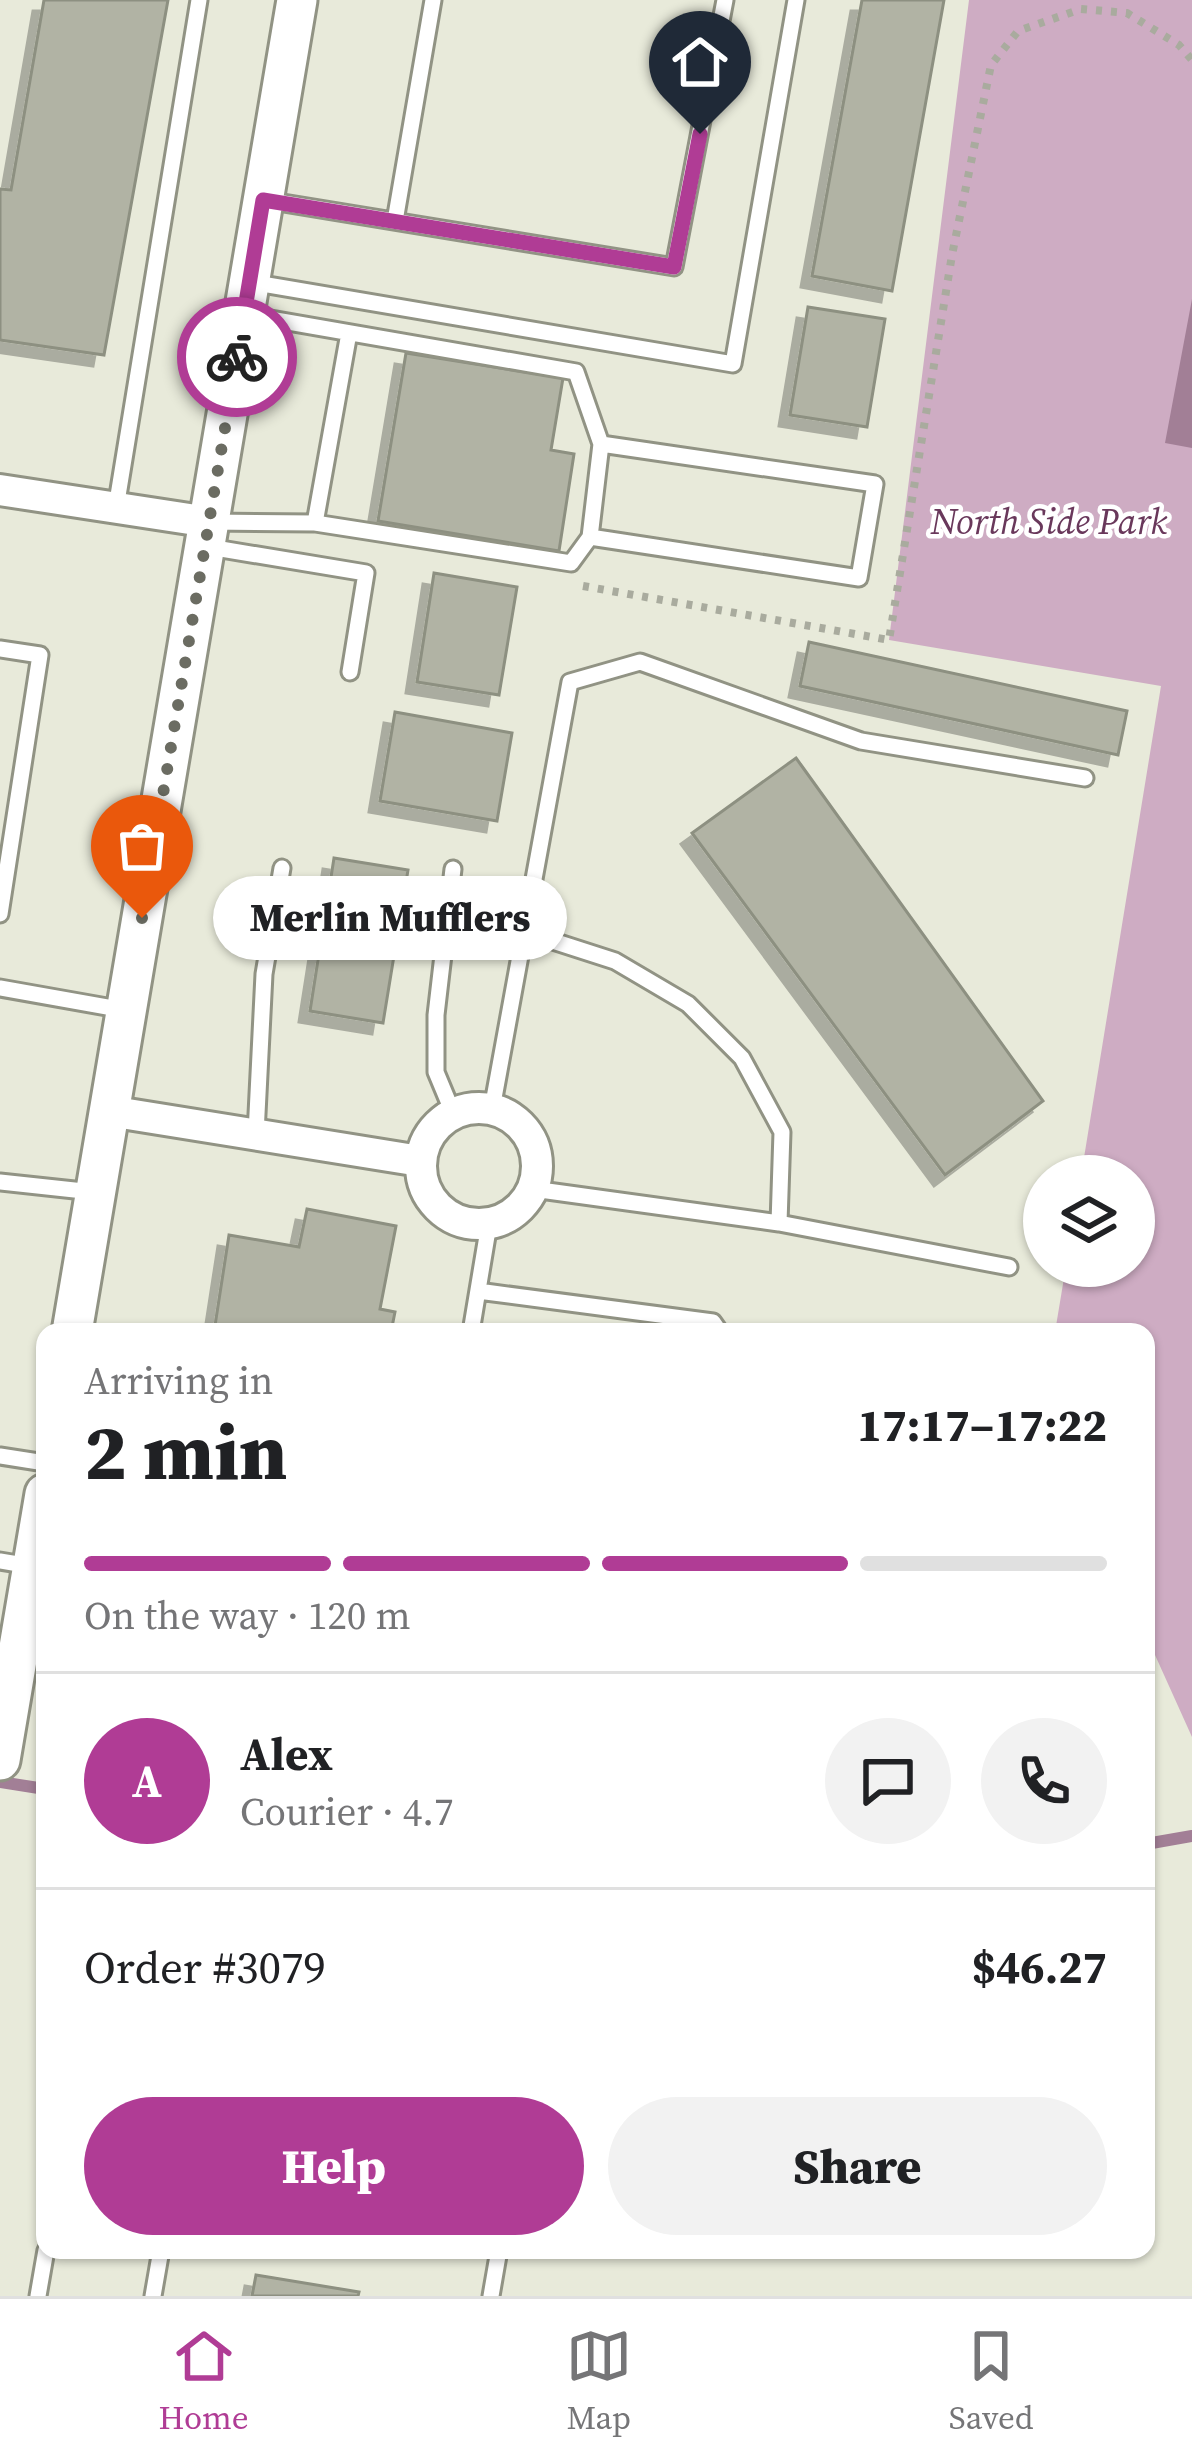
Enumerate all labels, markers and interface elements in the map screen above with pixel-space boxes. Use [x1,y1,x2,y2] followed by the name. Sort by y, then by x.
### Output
[649,11,751,134] pin
[667,29,733,95] icon: home
[177,297,297,417] courier
[204,324,270,390] icon: bike
[930,497,1168,546] park label: North Side Park
[91,795,193,918] pin
[109,813,175,879] icon: bag
[214,876,568,960] callout: Merlin Mufflers
[250,891,530,944] text: Merlin Mufflers
[1023,1155,1155,1287] map controls
[1023,1155,1155,1287] button: layers
[84,1354,273,1407] text: Arriving in
[857,1394,1107,1456] text: 17:17–17:22
[84,1398,287,1505] text: 2 min
[84,1589,411,1642] text: On the way · 120 m
[825,1718,951,1844] button: chat
[981,1718,1107,1844] button: phone
[240,1723,333,1785] text: Alex
[132,1750,162,1812] text: A
[240,1785,453,1838] text: Courier · 4.7
[84,1936,326,1998] text: Order #3079
[972,1936,1107,1998] text: $46.27
[84,2097,584,2235] button: Help
[608,2097,1107,2235] button: Share
[159,2323,249,2440] tab: Home
[566,2323,632,2440] tab: Map
[949,2323,1033,2440] tab: Saved

